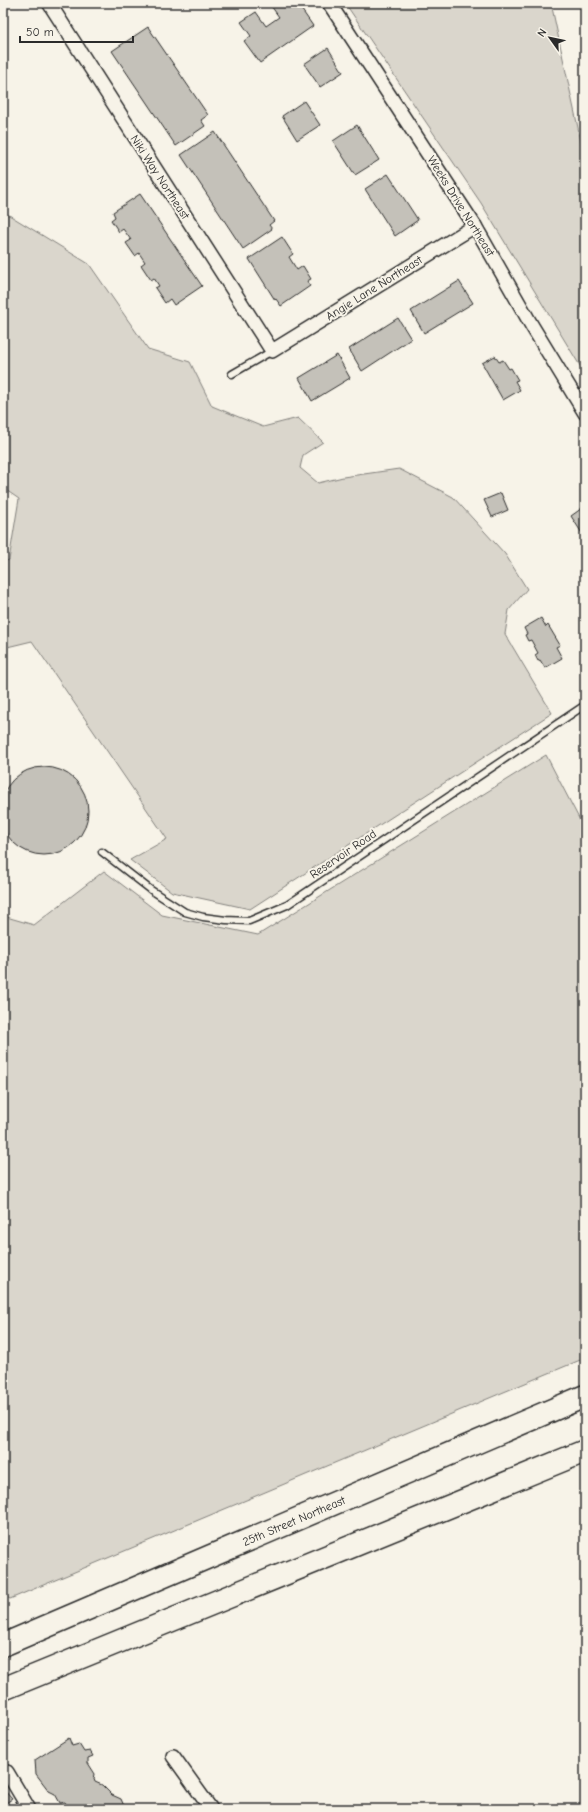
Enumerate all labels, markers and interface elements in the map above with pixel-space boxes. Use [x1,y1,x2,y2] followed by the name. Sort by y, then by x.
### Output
[20,18,133,44] scale bar
[530,18,570,58] north arrow
[26,25,54,39] text: 50 m
[535,26,549,39] text: N
[127,132,193,222] street label: Niki Way Northeast
[424,153,498,259] street label: Weeks Drive Northeast
[323,252,425,323] street label: Angie Lane Northeast
[307,827,379,881] street label: Reservoir Road
[241,1493,348,1549] street label: 25th Street Northeast

